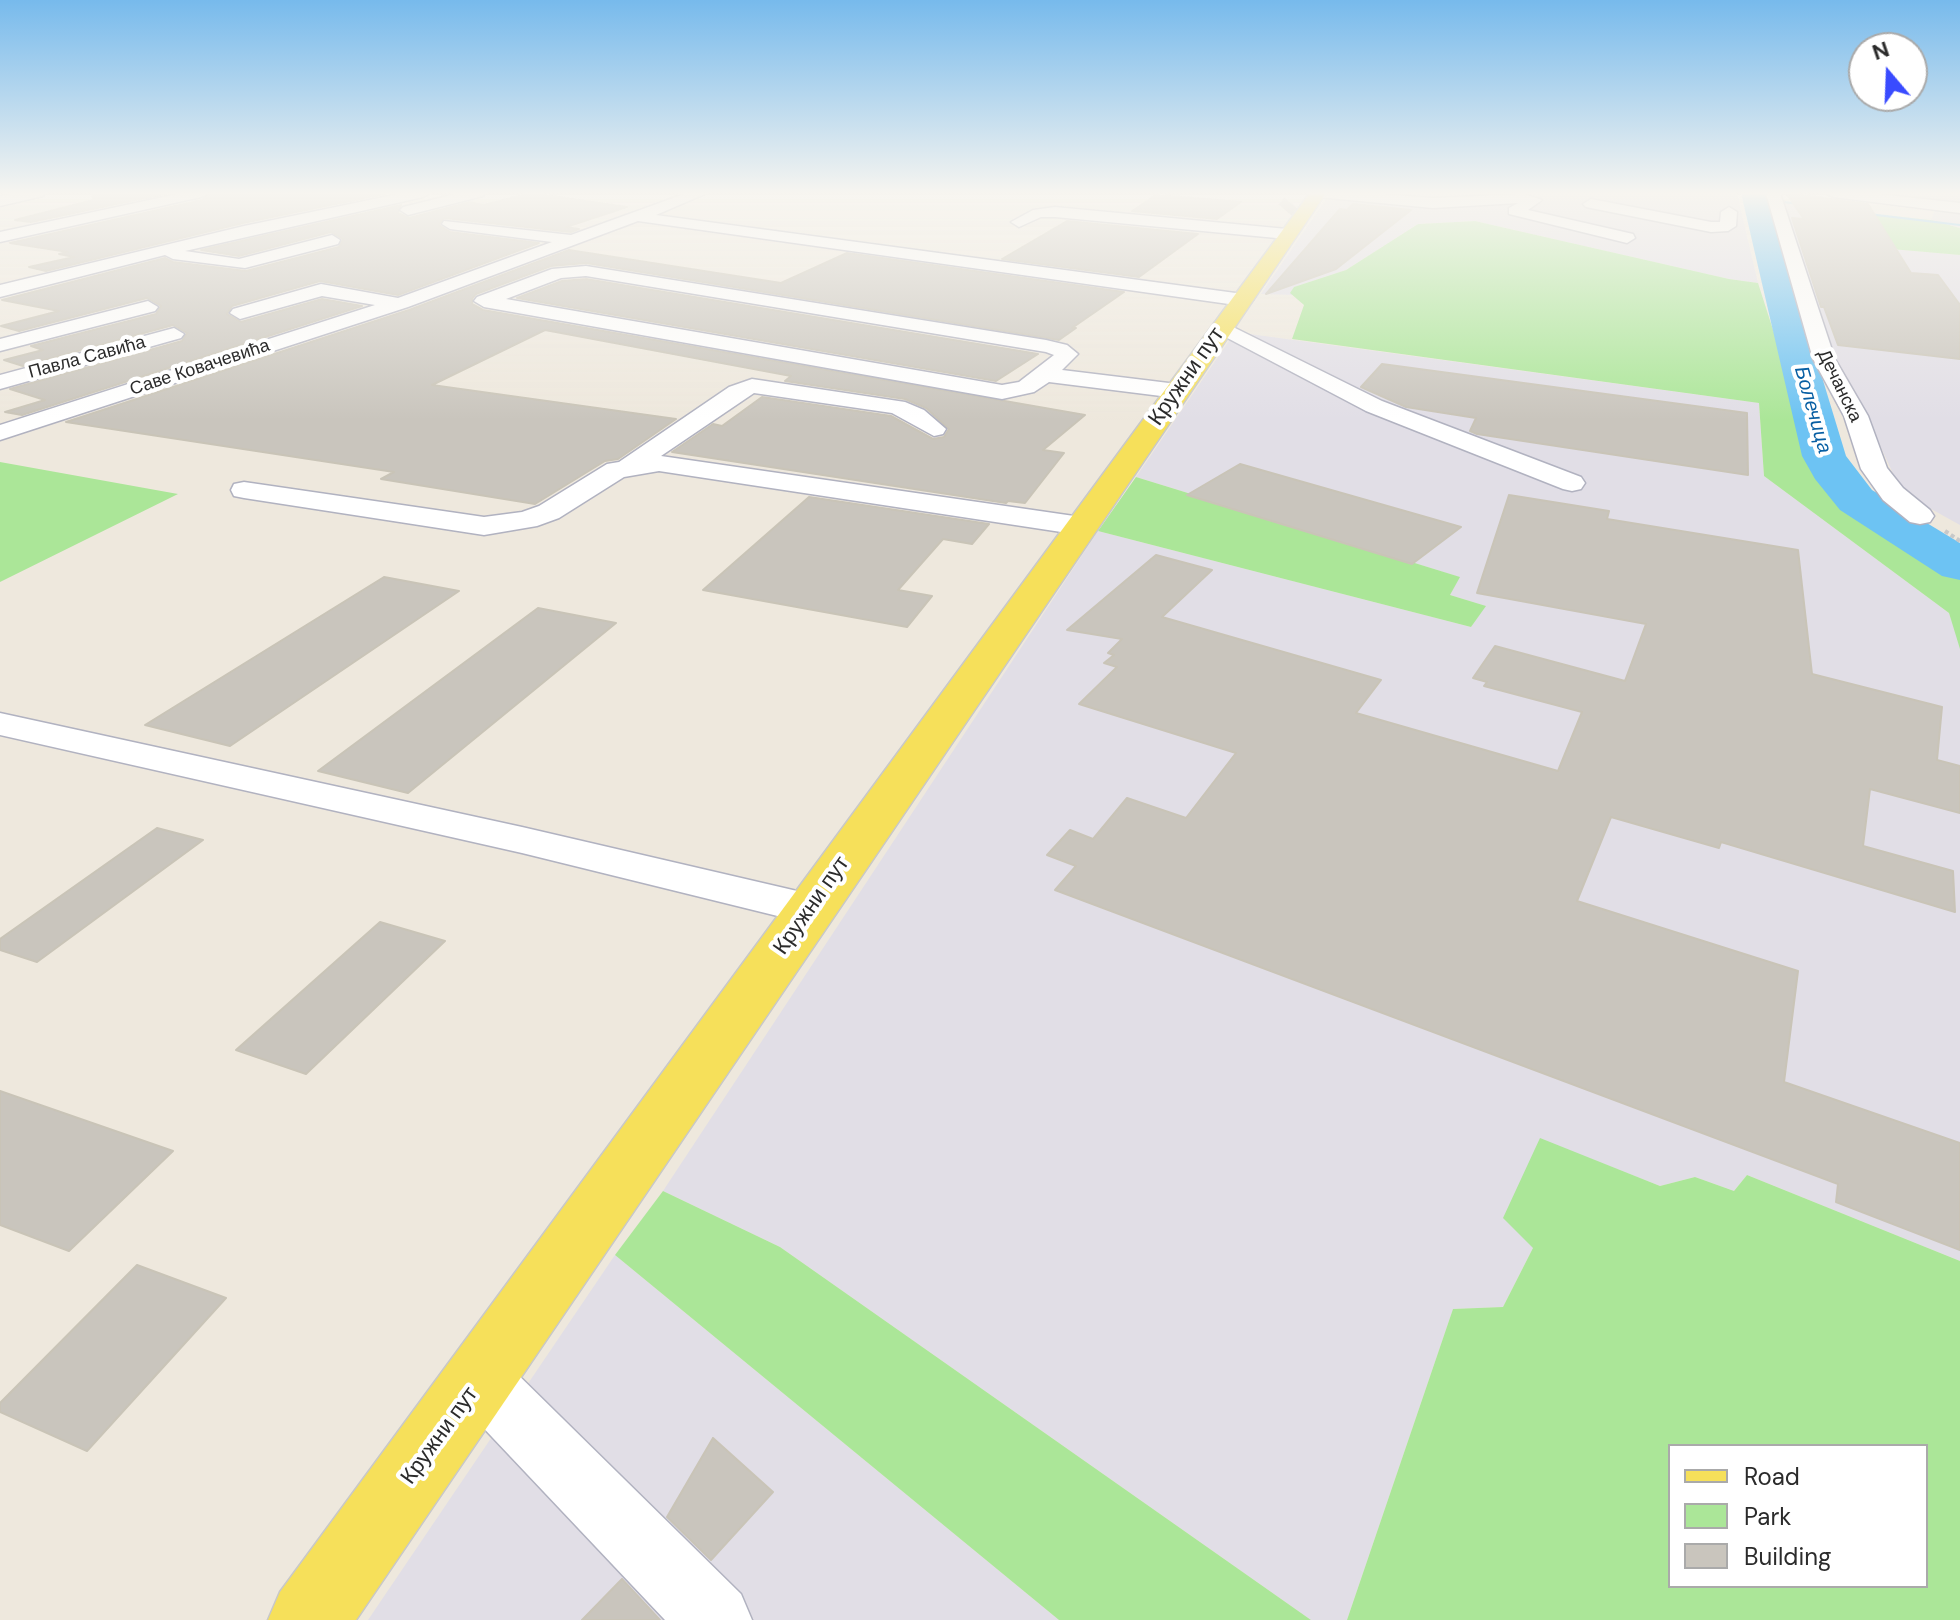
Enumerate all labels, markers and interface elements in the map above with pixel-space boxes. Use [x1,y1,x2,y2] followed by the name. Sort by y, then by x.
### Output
[1848,32,1928,112] north arrow
[1868,34,1893,67] text: N
[1143,323,1231,431] street label: Кружни пут
[26,332,148,384] street label: Павла Савића
[127,335,273,401] street label: Саве Ковачевића
[1812,346,1866,426] street label: Дечанска
[1788,364,1836,456] water label: Болечица
[768,852,856,960] street label: Кружни пут
[396,1382,484,1490] street label: Кружни пут
[1668,1444,1928,1588] legend
[1744,1461,1800,1492] text: Road
[1744,1501,1791,1532] text: Park
[1744,1541,1831,1572] text: Building

